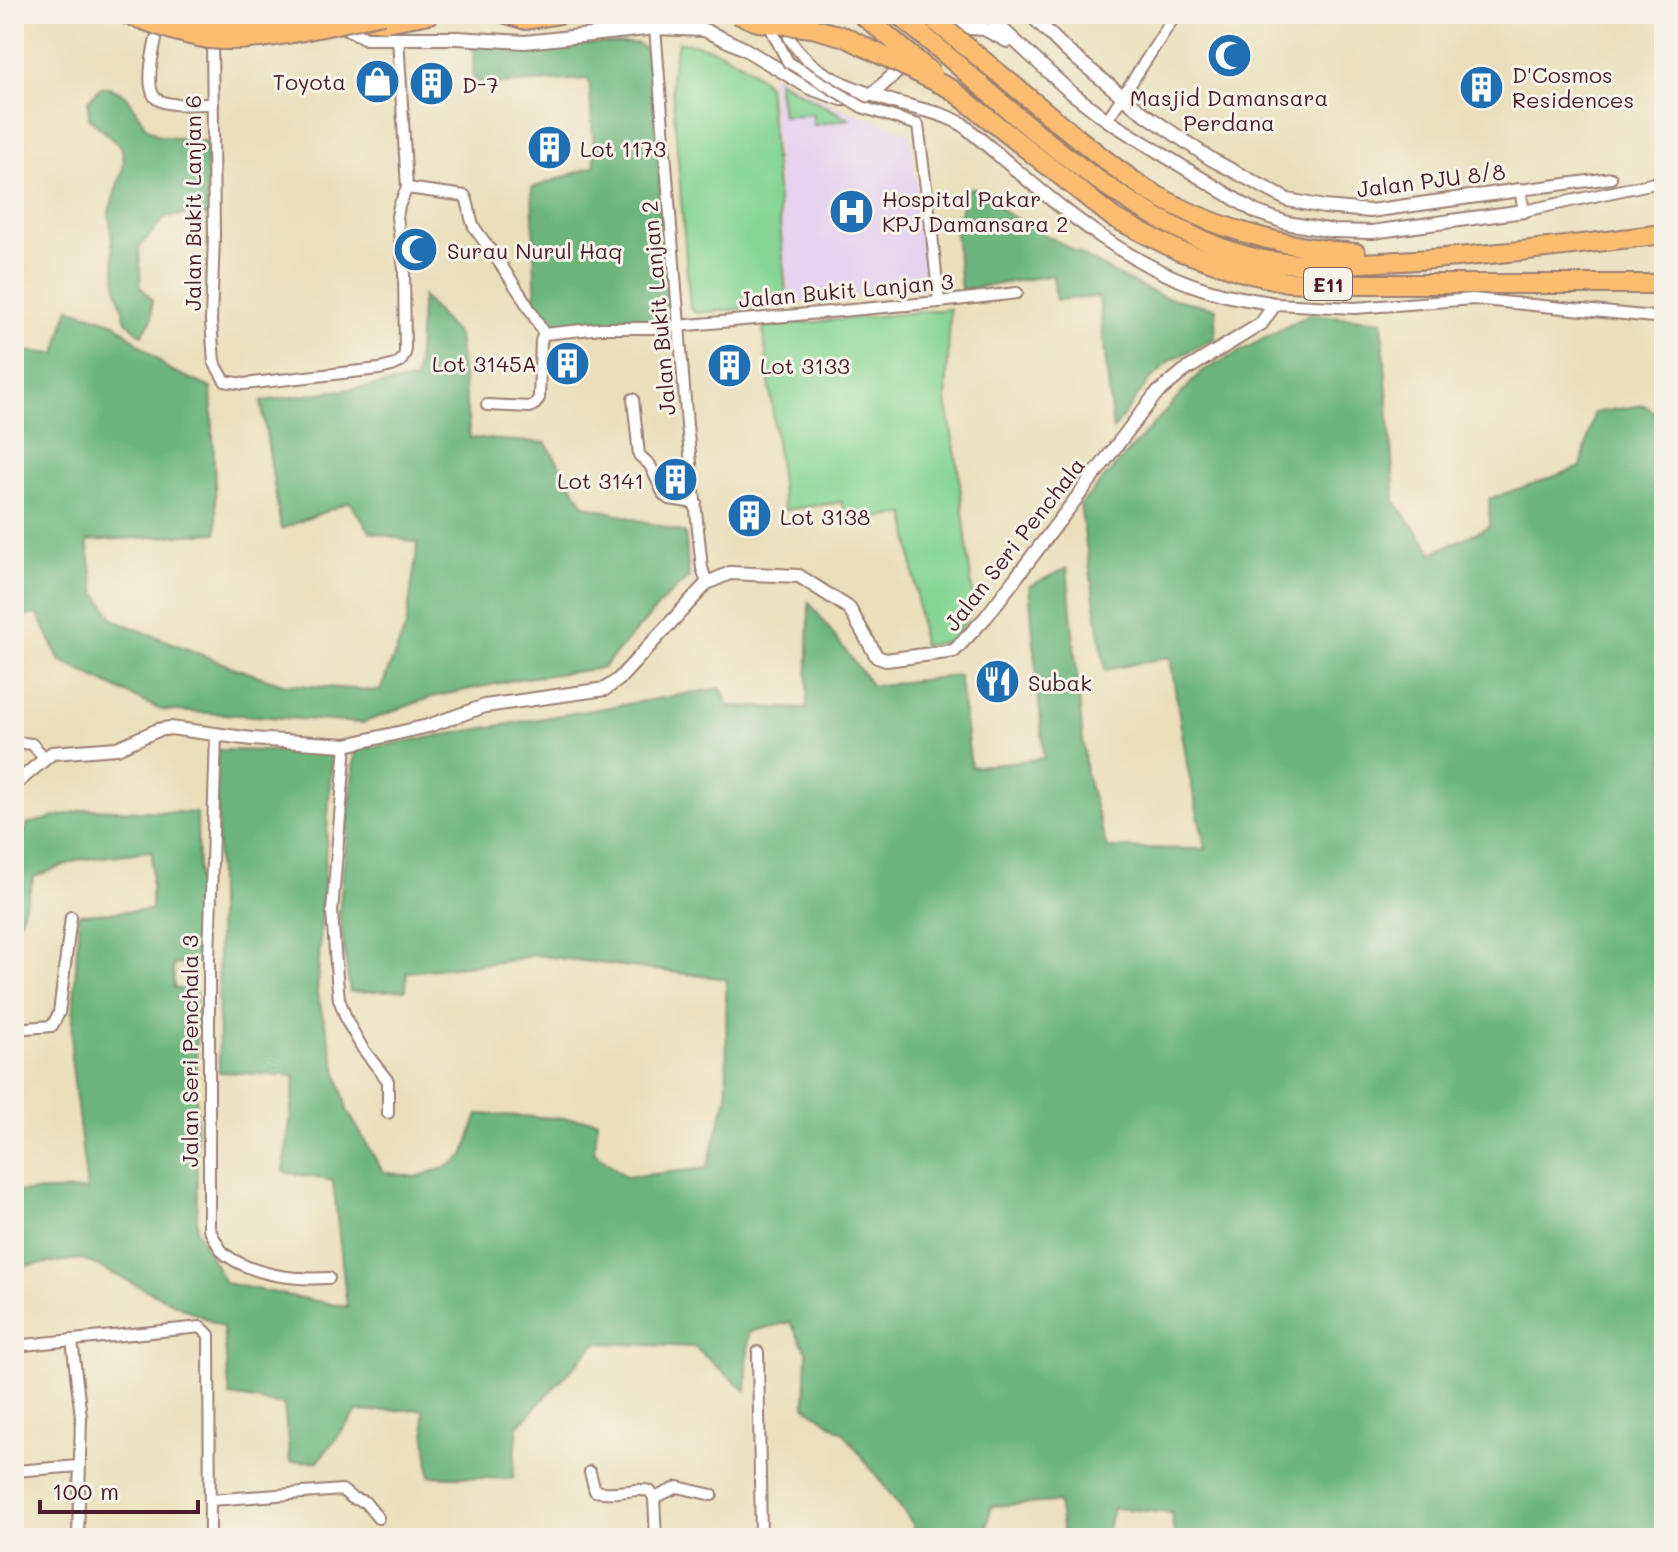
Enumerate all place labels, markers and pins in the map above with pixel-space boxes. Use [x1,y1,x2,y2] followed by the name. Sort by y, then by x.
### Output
[1205,32,1253,80] mosque icon: Masjid Damansara Perdana
[353,57,401,105] shop icon: Toyota
[407,60,455,108] building icon: D-7
[1512,60,1634,114] place label: D'Cosmos Residences
[1457,63,1505,111] building icon: D'Cosmos Residences
[273,67,346,96] place label: Toyota
[462,70,499,99] place label: D-7
[1130,83,1328,137] place label: Masjid Damansara Perdana
[525,124,573,172] building icon: Lot 1173
[580,134,666,163] place label: Lot 1173
[882,184,1069,238] place label: Hospital Pakar KPJ Damansara 2
[827,187,875,235] hospital icon: Hospital Pakar KPJ Damansara 2
[392,226,440,274] mosque icon: Surau Nurul Haq
[447,236,623,265] place label: Surau Nurul Haq
[544,339,592,387] building icon: Lot 3145A
[705,341,753,389] building icon: Lot 3133
[432,349,537,378] place label: Lot 3145A
[760,351,850,380] place label: Lot 3133
[651,456,699,504] building icon: Lot 3141
[557,466,644,495] place label: Lot 3141
[725,492,773,540] building icon: Lot 3138
[780,502,870,531] place label: Lot 3138
[973,658,1021,706] restaurant icon: Subak
[1028,668,1092,697] place label: Subak

